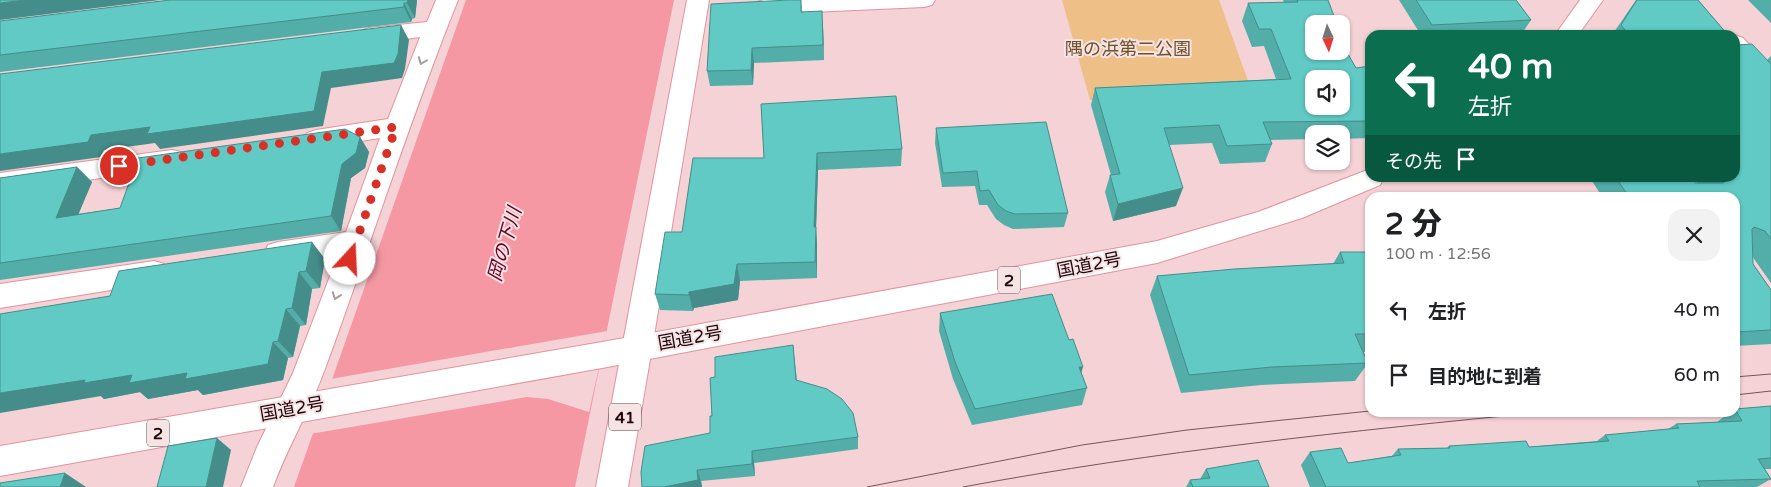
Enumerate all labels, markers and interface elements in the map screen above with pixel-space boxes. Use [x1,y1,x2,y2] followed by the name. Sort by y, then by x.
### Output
[1305,15,1350,60] north arrow
[1305,15,1350,170] map controls
[1065,38,1191,60] park label: 隅の浜第二公園
[1468,46,1553,88] text: 40 m
[1385,50,1450,115] icon: left
[418,56,428,65] one-way arrow
[1305,70,1350,115] button: sound
[1468,94,1512,120] text: 左折
[1305,125,1350,170] button: layers
[98,145,140,187] pin
[1452,145,1480,173] icon: arrive
[1385,151,1442,173] text: その先
[105,152,133,180] icon: arrive
[484,203,527,284] water label: 岡の下川
[1385,206,1442,243] text: 2 分
[1668,209,1720,261] button: close
[323,232,375,284] position arrow
[1385,244,1491,264] text: 100 m · 12:56
[1055,248,1123,282] street label: 国道2号
[998,266,1020,294] road number: 2
[332,291,342,300] one-way arrow
[1385,296,1413,324] icon: left
[1674,299,1720,321] text: 40 m
[1428,301,1466,323] text: 左折
[656,321,724,355] street label: 国道2号
[1385,361,1413,389] icon: arrive
[1674,364,1720,386] text: 60 m
[1428,366,1542,388] text: 目的地に到着
[258,392,326,426] street label: 国道2号
[609,404,641,431] road number: 41
[147,419,169,446] road number: 2

